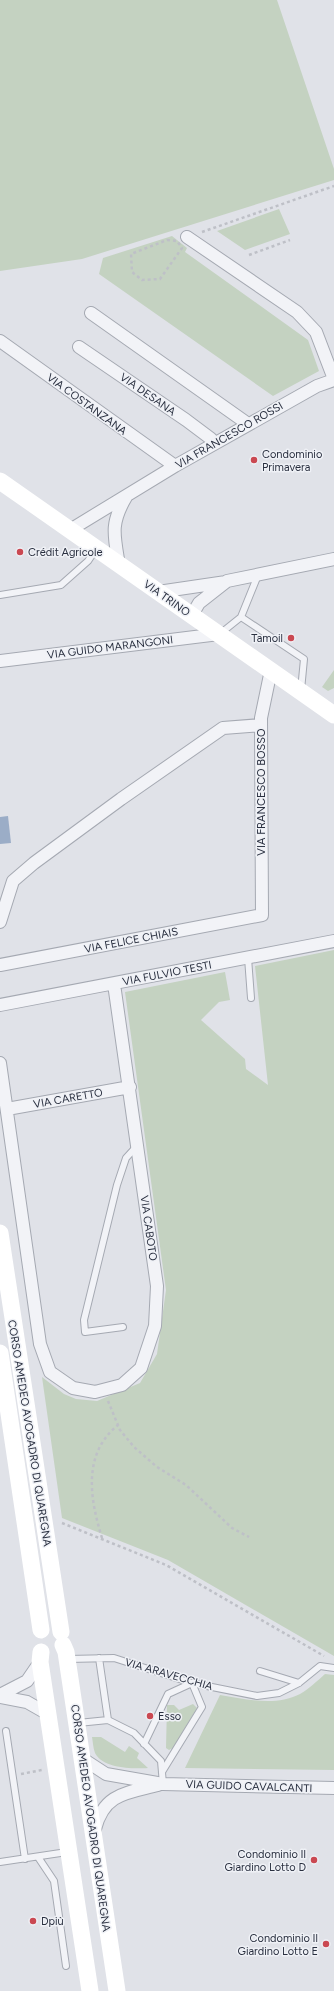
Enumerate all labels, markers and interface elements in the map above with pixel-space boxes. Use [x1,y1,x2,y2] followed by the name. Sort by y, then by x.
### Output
[117,370,179,419] street label: VIA DESANA
[44,371,130,438] street label: VIA COSTANZANA
[173,399,285,472] street label: VIA FRANCESCO ROSSI
[262,448,322,474] place label: Condominio Primavera
[249,455,259,465] marker: Condominio Primavera
[28,546,102,559] place label: Crédit Agricole
[15,547,25,557] marker: Crédit Agricole
[141,578,193,619] street label: VIA TRINO
[251,632,283,645] place label: Tamoil
[46,633,174,662] street label: VIA GUIDO MARANGONI
[286,633,296,643] marker: Tamoil
[255,728,268,856] street label: VIA FRANCESCO BOSSO
[83,925,179,956] street label: VIA FELICE CHIAIS
[121,958,213,989] street label: VIA FULVIO TESTI
[32,1086,104,1111] street label: VIA CARETTO
[137,1195,160,1262] street label: VIA CABOTO
[5,1319,54,1548] street label: CORSO AMEDEO AVOGADRO DI QUAREGNA
[123,1656,215,1693] street label: VIA ARAVECCHIA
[68,1704,113,1933] street label: CORSO AMEDEO AVOGADRO DI QUAREGNA
[158,1710,181,1723] place label: Esso
[145,1711,155,1721] marker: Esso
[185,1778,313,1795] street label: VIA GUIDO CAVALCANTI
[224,1848,306,1874] place label: Condominio Il Giardino Lotto D
[309,1855,319,1865] marker: Condominio Il Giardino Lotto D
[41,1915,64,1928] place label: Dpiù
[28,1916,38,1926] marker: Dpiù
[238,1932,318,1958] place label: Condominio Il Giardino Lotto E
[321,1939,331,1949] marker: Condominio Il Giardino Lotto E

